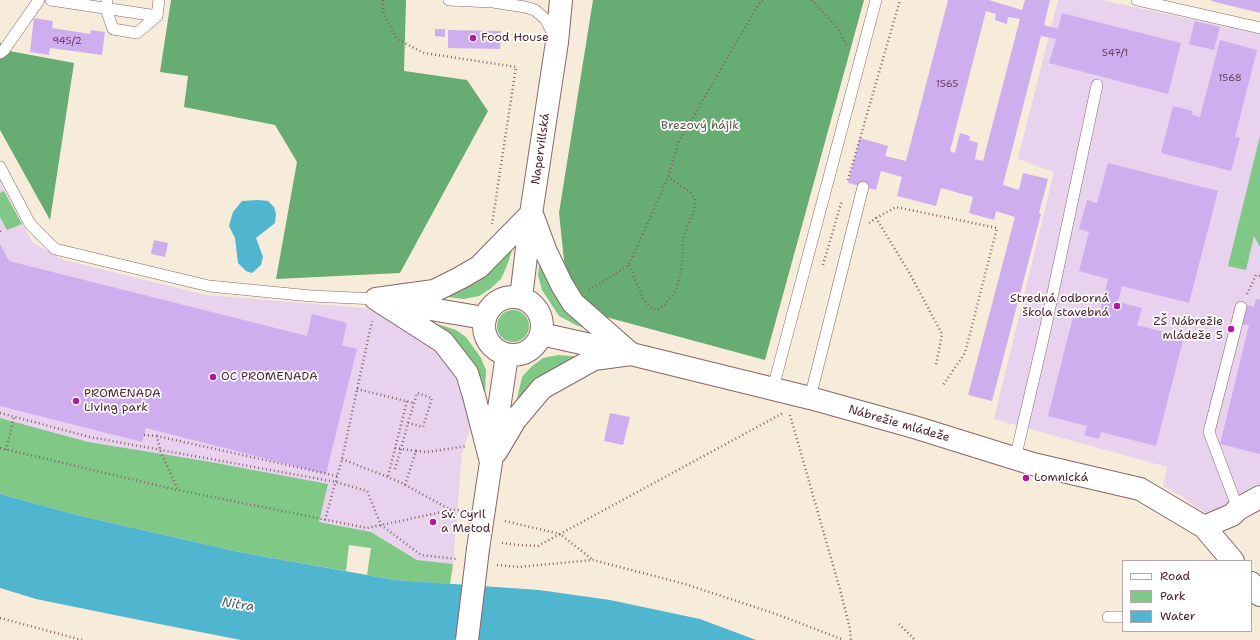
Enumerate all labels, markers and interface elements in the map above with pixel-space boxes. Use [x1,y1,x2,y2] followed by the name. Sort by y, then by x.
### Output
[481,31,549,45] place label: Food House
[468,33,478,43] marker: Food House
[52,35,82,47] house number: 945/2
[1102,47,1128,59] house number: 547/1
[1218,72,1242,84] house number: 1568
[936,78,958,90] house number: 1565
[529,112,553,186] street label: Napervillská
[661,119,739,133] park label: Brezový hájik
[1010,292,1109,320] place label: Stredná odborná škola stavebná
[1112,301,1122,311] marker: Stredná odborná škola stavebná
[1153,315,1223,343] place label: ZŠ Nábrežie mládeže 5
[1226,324,1236,334] marker: ZŠ Nábrežie mládeže 5
[221,370,318,384] place label: OC PROMENADA
[208,372,218,382] marker: OC PROMENADA
[84,387,161,415] place label: PROMENADA Living park
[71,396,81,406] marker: PROMENADA Living park
[847,403,951,445] street label: Nábrežie mládeže
[1034,471,1088,485] place label: Lomnická
[1021,473,1031,483] marker: Lomnická
[441,508,490,536] place label: Sv. Cyril a Metod
[428,517,438,527] marker: Sv. Cyril a Metod
[1122,560,1252,632] legend
[1160,568,1190,584] text: Road
[1160,588,1186,604] text: Park
[221,595,255,615] water label: Nitra
[1160,608,1195,624] text: Water

